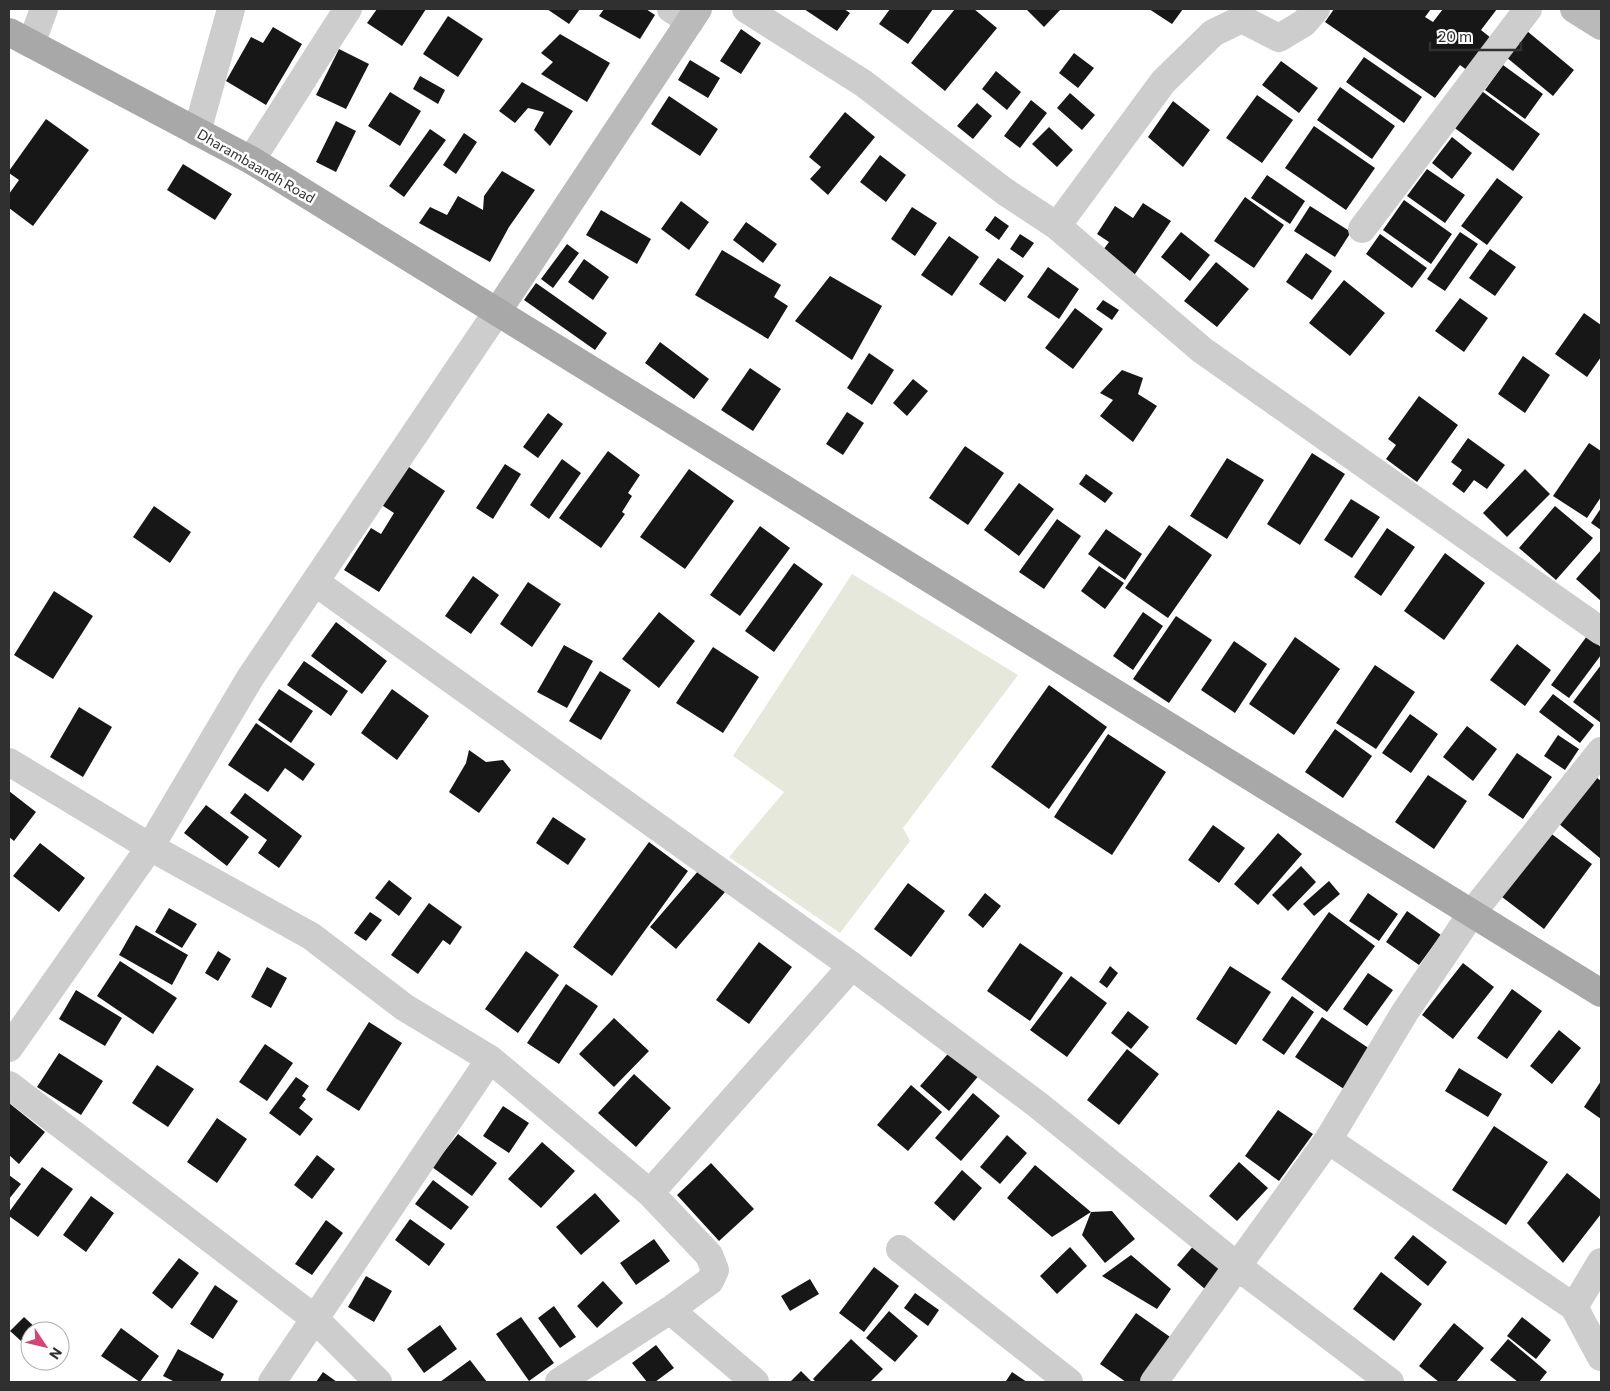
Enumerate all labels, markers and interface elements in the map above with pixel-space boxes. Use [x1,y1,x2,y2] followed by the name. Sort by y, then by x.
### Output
[1430,20,1521,52] scale bar
[1438,27,1472,45] text: 20 m
[194,125,318,206] street label: Dharambaandh Road
[20,1321,70,1371] north arrow
[46,1345,66,1363] text: N

